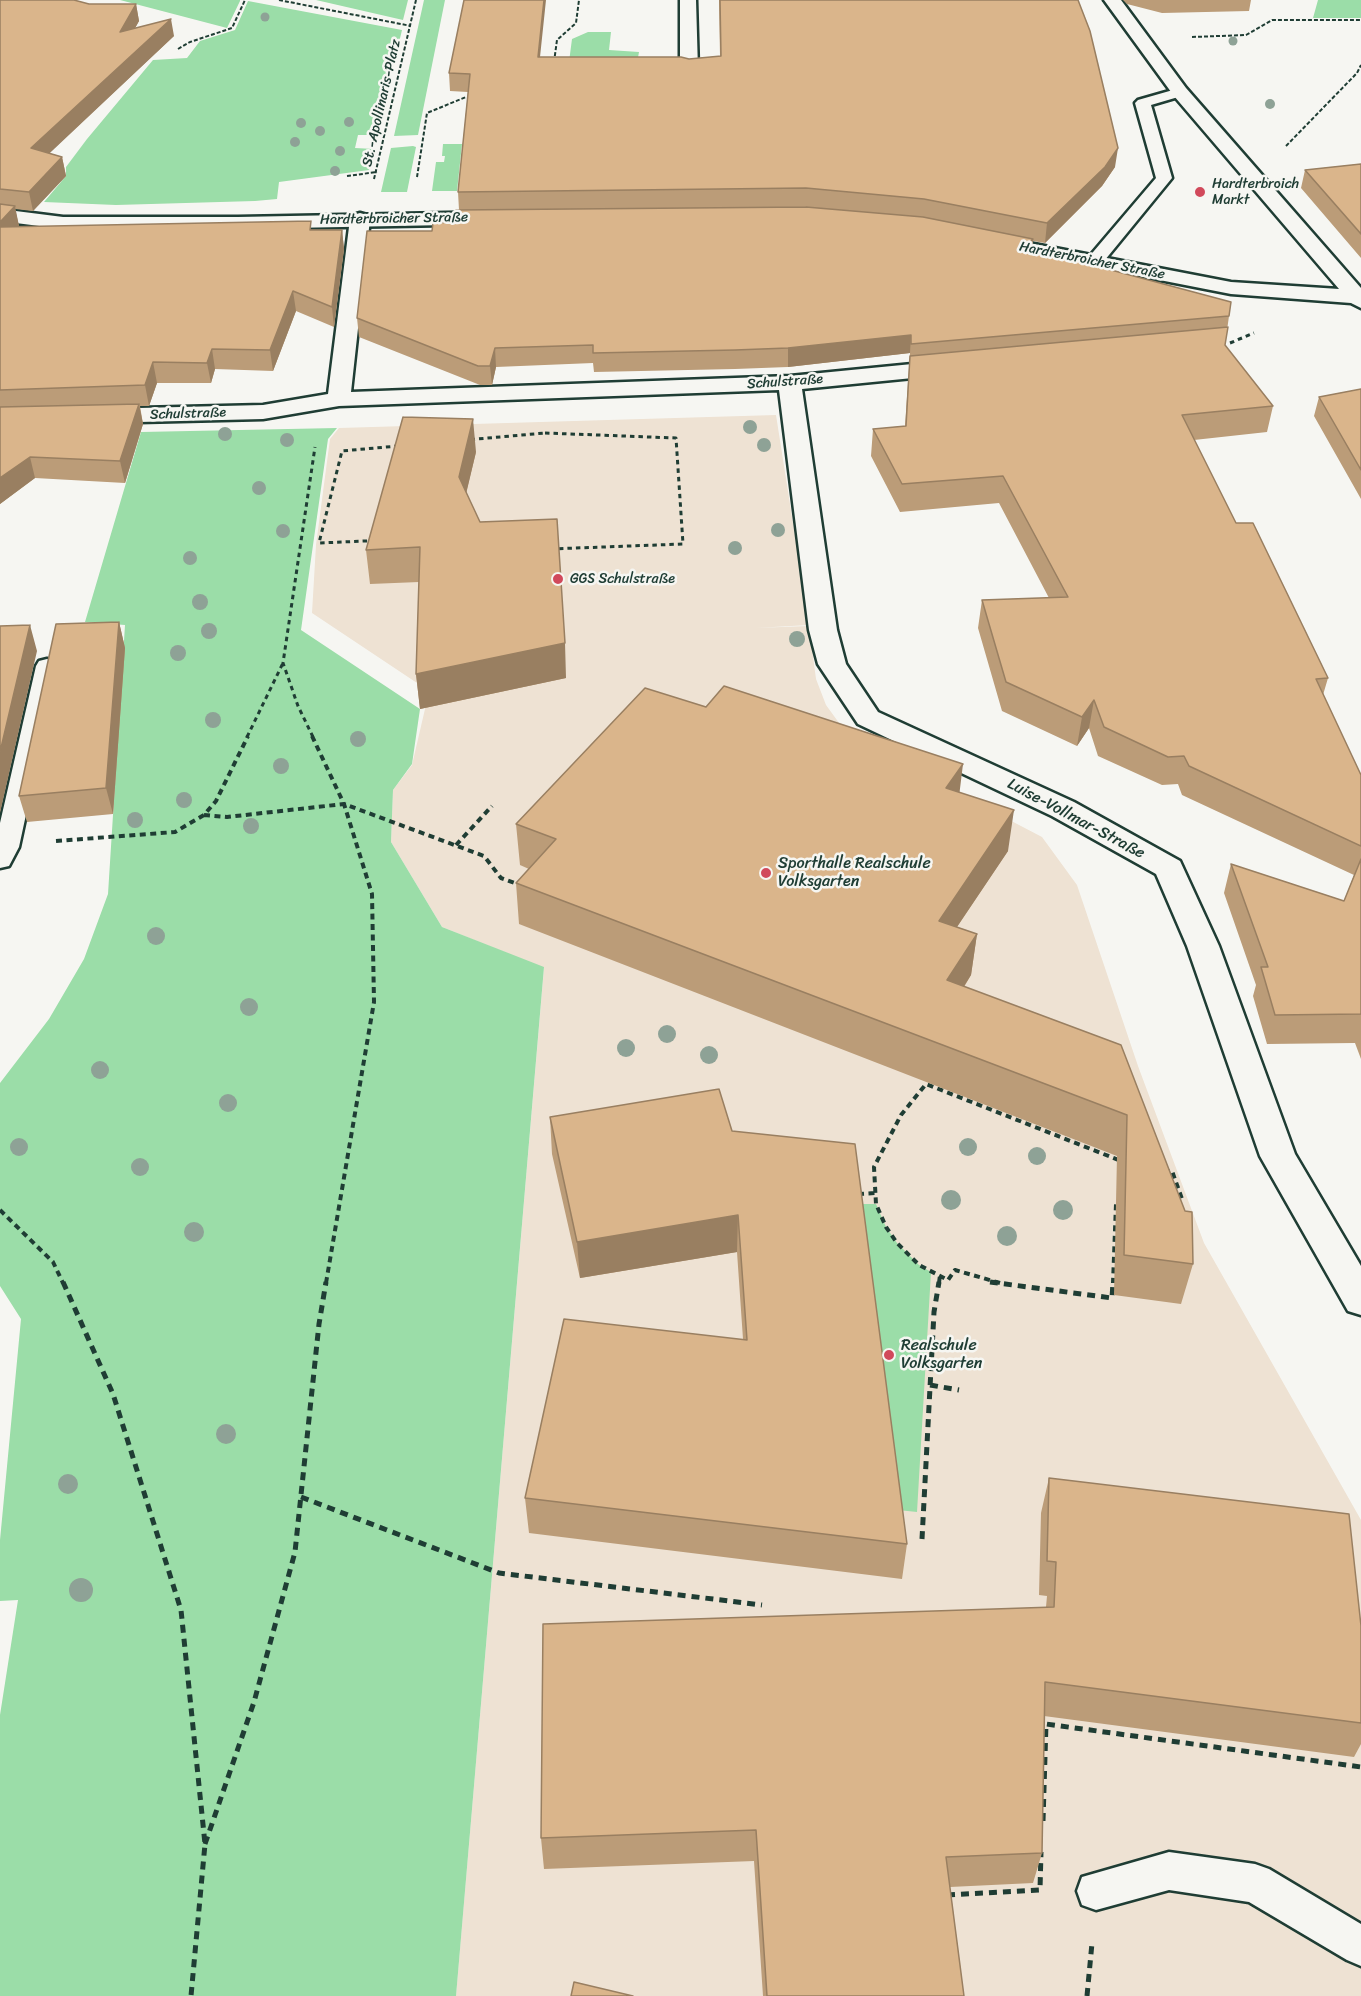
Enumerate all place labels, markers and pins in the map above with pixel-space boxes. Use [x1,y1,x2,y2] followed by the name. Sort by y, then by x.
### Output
[1212,176,1299,208] place label: Hardterbroich Markt
[1193,185,1207,199] marker: Hardterbroich Markt
[570,571,675,587] place label: GGS Schulstraße
[551,572,565,586] marker: GGS Schulstraße
[778,854,931,892] place label: Sporthalle Realschule Volksgarten
[759,866,773,880] marker: Sporthalle Realschule Volksgarten
[901,1336,982,1374] place label: Realschule Volksgarten
[882,1348,896,1362] marker: Realschule Volksgarten

